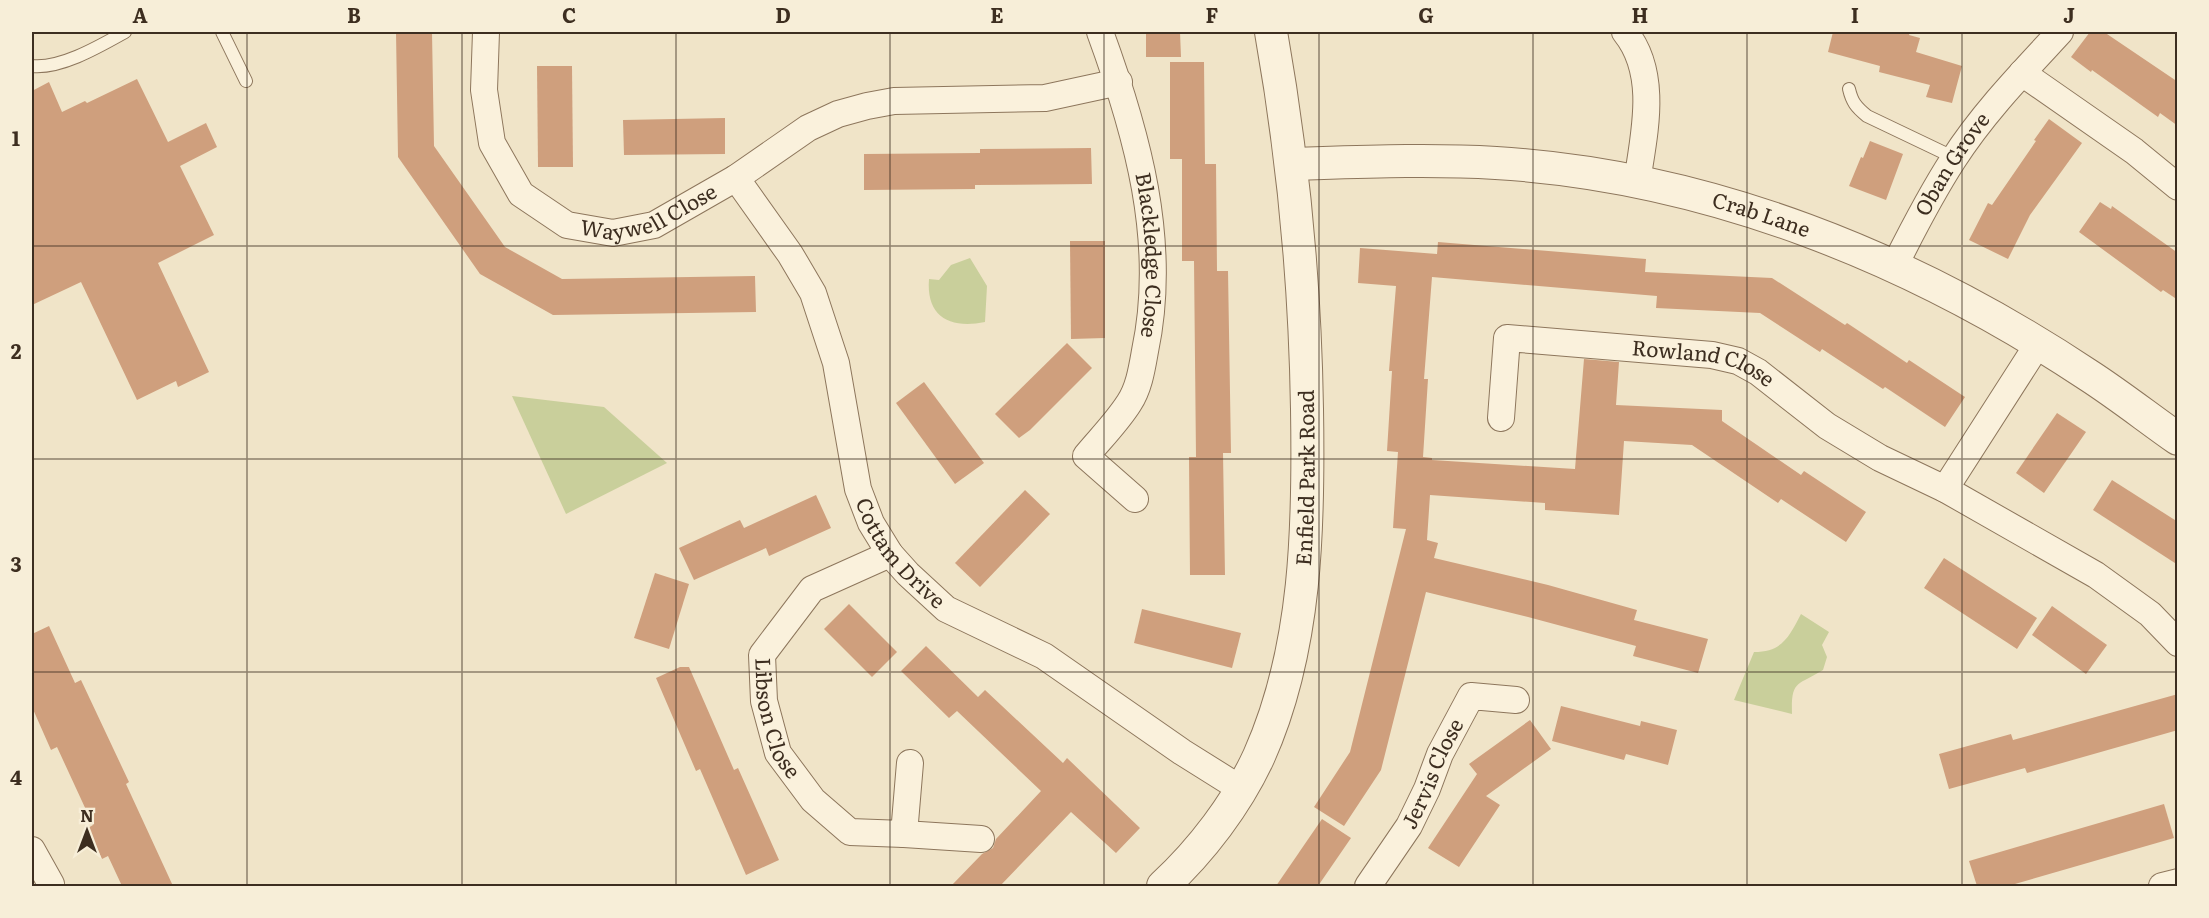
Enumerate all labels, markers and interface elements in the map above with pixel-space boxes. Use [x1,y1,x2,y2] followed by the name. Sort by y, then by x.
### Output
[132,0,148,29] text: A
[347,0,361,29] text: B
[562,0,576,29] text: C
[775,0,791,29] text: D
[990,0,1004,29] text: E
[1206,0,1219,29] text: F
[1418,0,1434,29] text: G
[1632,0,1648,29] text: H
[1851,0,1859,29] text: I
[2063,0,2075,29] text: J
[1905,104,1996,221] street label: Oban Grove
[12,122,20,152] text: 1
[1129,169,1171,341] street label: Blackledge Close
[578,174,722,246] street label: Waywell Close
[1709,183,1815,243] street label: Crab Lane
[1631,330,1783,393] street label: Rowland Close
[11,335,22,365] text: 2
[1286,389,1320,567] street label: Enfield Park Road
[850,493,954,614] street label: Cottam Drive
[10,548,22,578] text: 3
[749,657,810,784] street label: Libson Close
[1392,712,1469,833] street label: Jervis Close
[10,761,22,791] text: 4
[57,801,117,861] north arrow
[80,803,94,827] text: N

